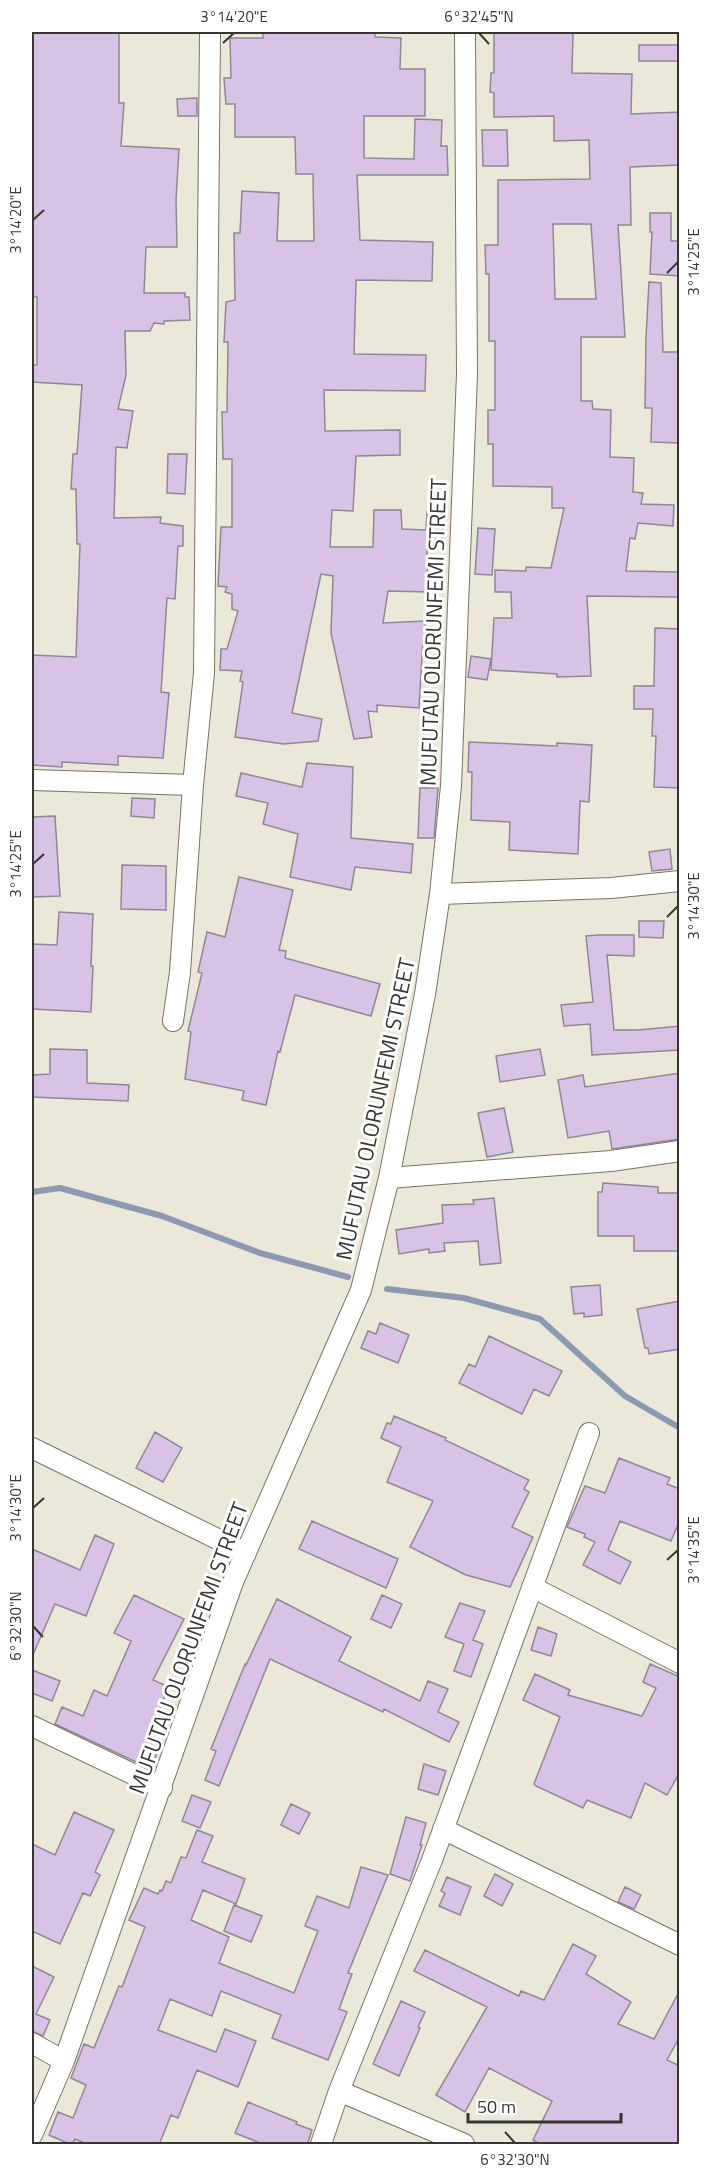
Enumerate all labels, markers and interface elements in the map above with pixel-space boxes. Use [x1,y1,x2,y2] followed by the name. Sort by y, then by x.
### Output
[200,5,268,28] text: 3°14'20"E
[444,5,514,28] text: 6°32'45"N
[4,186,27,254] text: 3°14'20"E
[682,228,705,296] text: 3°14'25"E
[411,477,455,787] street label: MUFUTAU OLORUNFEMI STREET
[4,830,27,898] text: 3°14'25"E
[682,872,705,940] text: 3°14'30"E
[326,954,424,1263] street label: MUFUTAU OLORUNFEMI STREET
[4,1474,27,1542] text: 3°14'30"E
[119,1497,257,1799] street label: MUFUTAU OLORUNFEMI STREET
[682,1516,705,1584] text: 3°14'35"E
[4,1591,27,1661] text: 6°32'30"N
[468,2086,621,2124] scale bar
[477,2093,516,2120] text: 50 m
[480,2148,550,2171] text: 6°32'30"N

